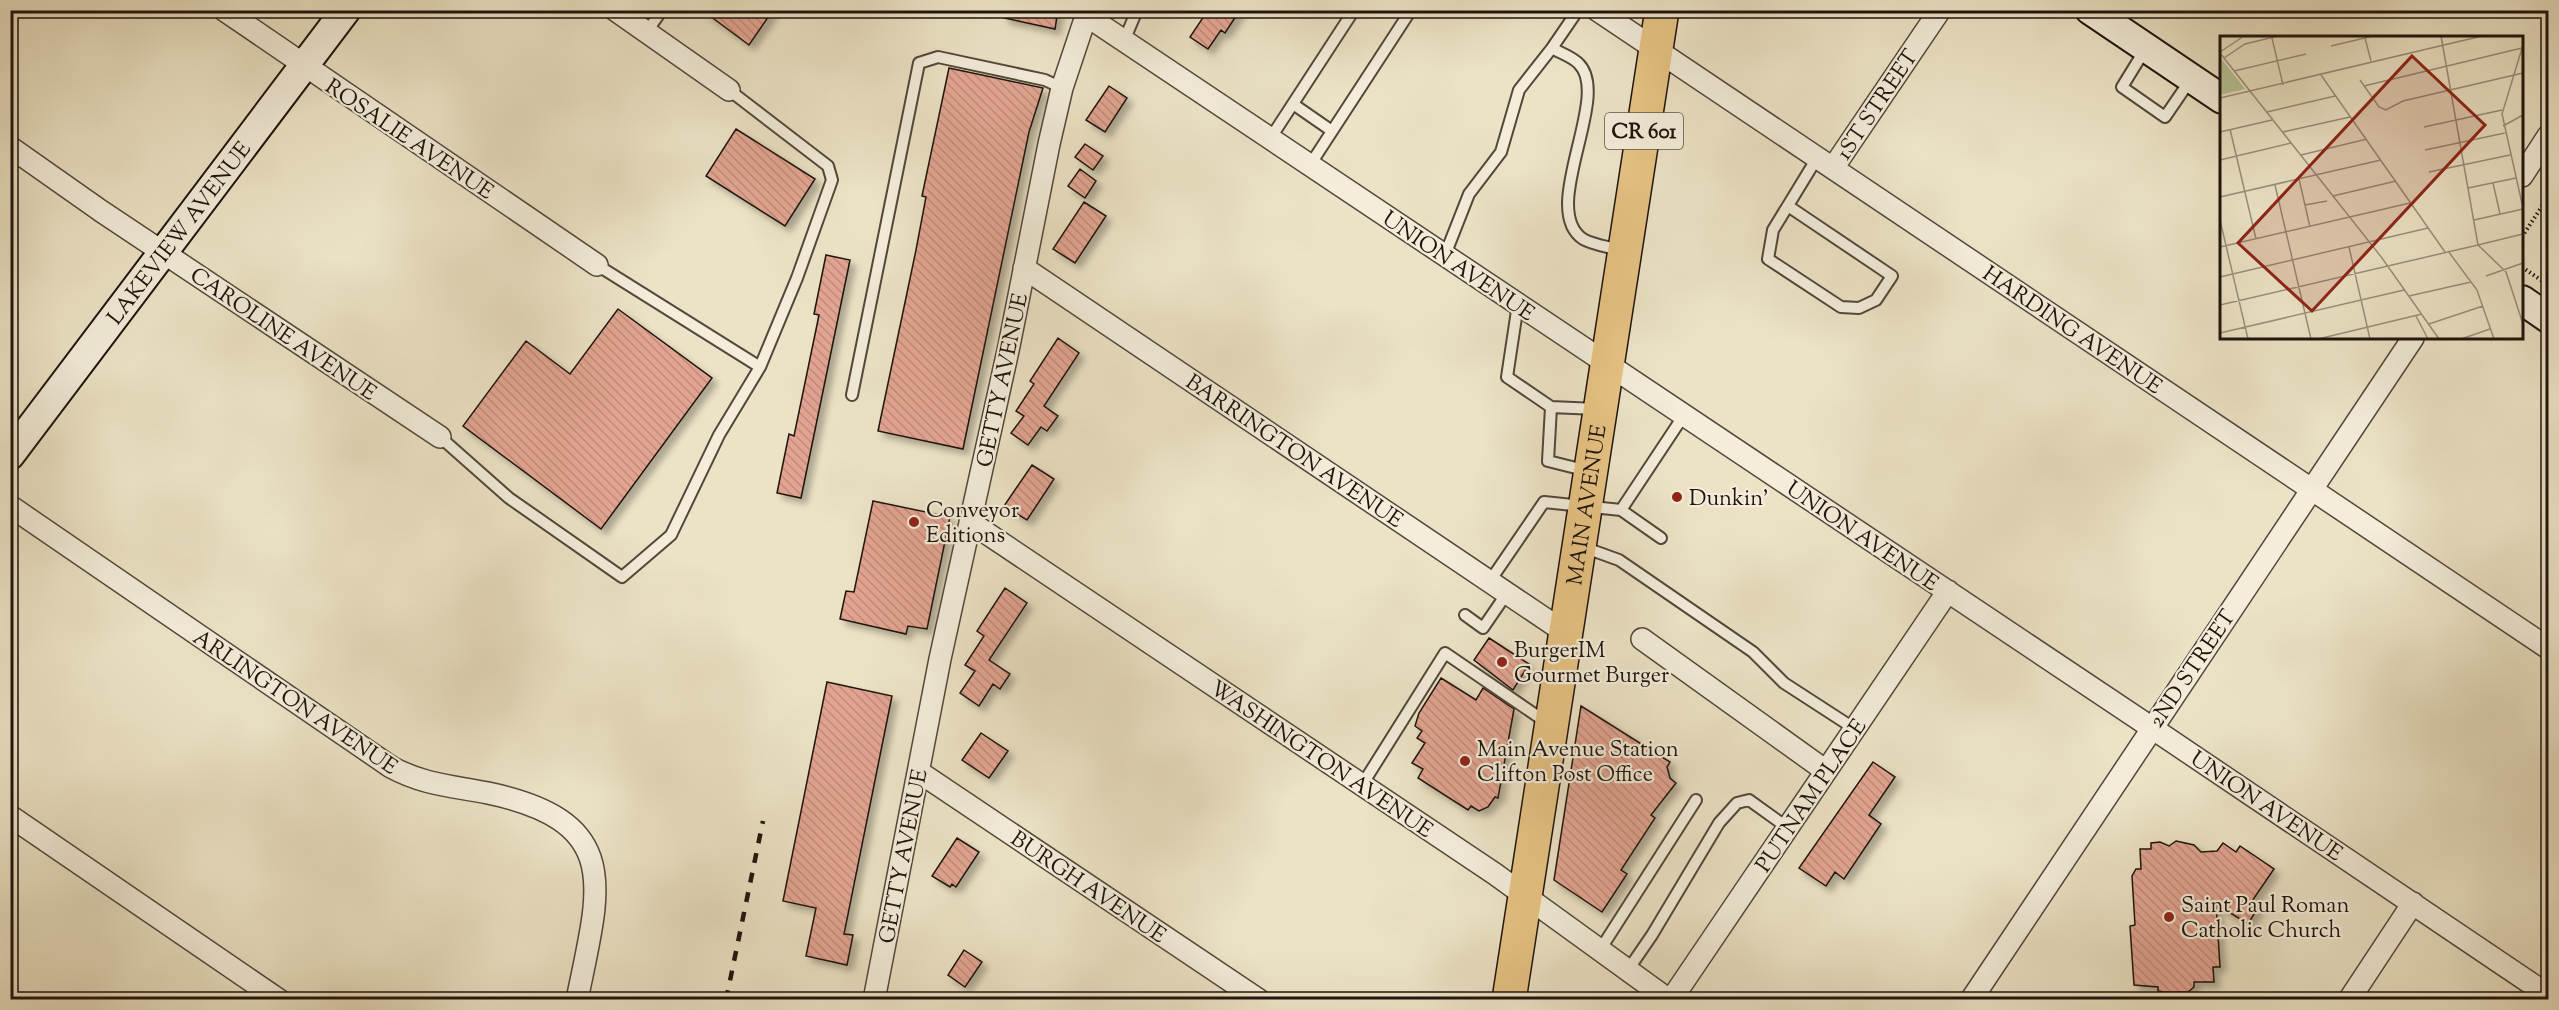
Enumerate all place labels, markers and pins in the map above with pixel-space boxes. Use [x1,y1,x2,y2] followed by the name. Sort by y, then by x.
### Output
[1689,484,1769,516] place label: Dunkin'
[1670,490,1684,504] marker: Dunkin'
[926,496,1019,553] place label: Conveyor Editions
[907,515,921,529] marker: Conveyor Editions
[1514,636,1669,693] place label: BurgerIM Gourmet Burger
[1495,655,1509,669] marker: BurgerIM Gourmet Burger
[1477,735,1679,792] place label: Main Avenue Station Clifton Post Office
[1458,754,1472,768] marker: Main Avenue Station Clifton Post Office
[2181,891,2349,948] place label: Saint Paul Roman Catholic Church
[2162,910,2176,924] marker: Saint Paul Roman Catholic Church

